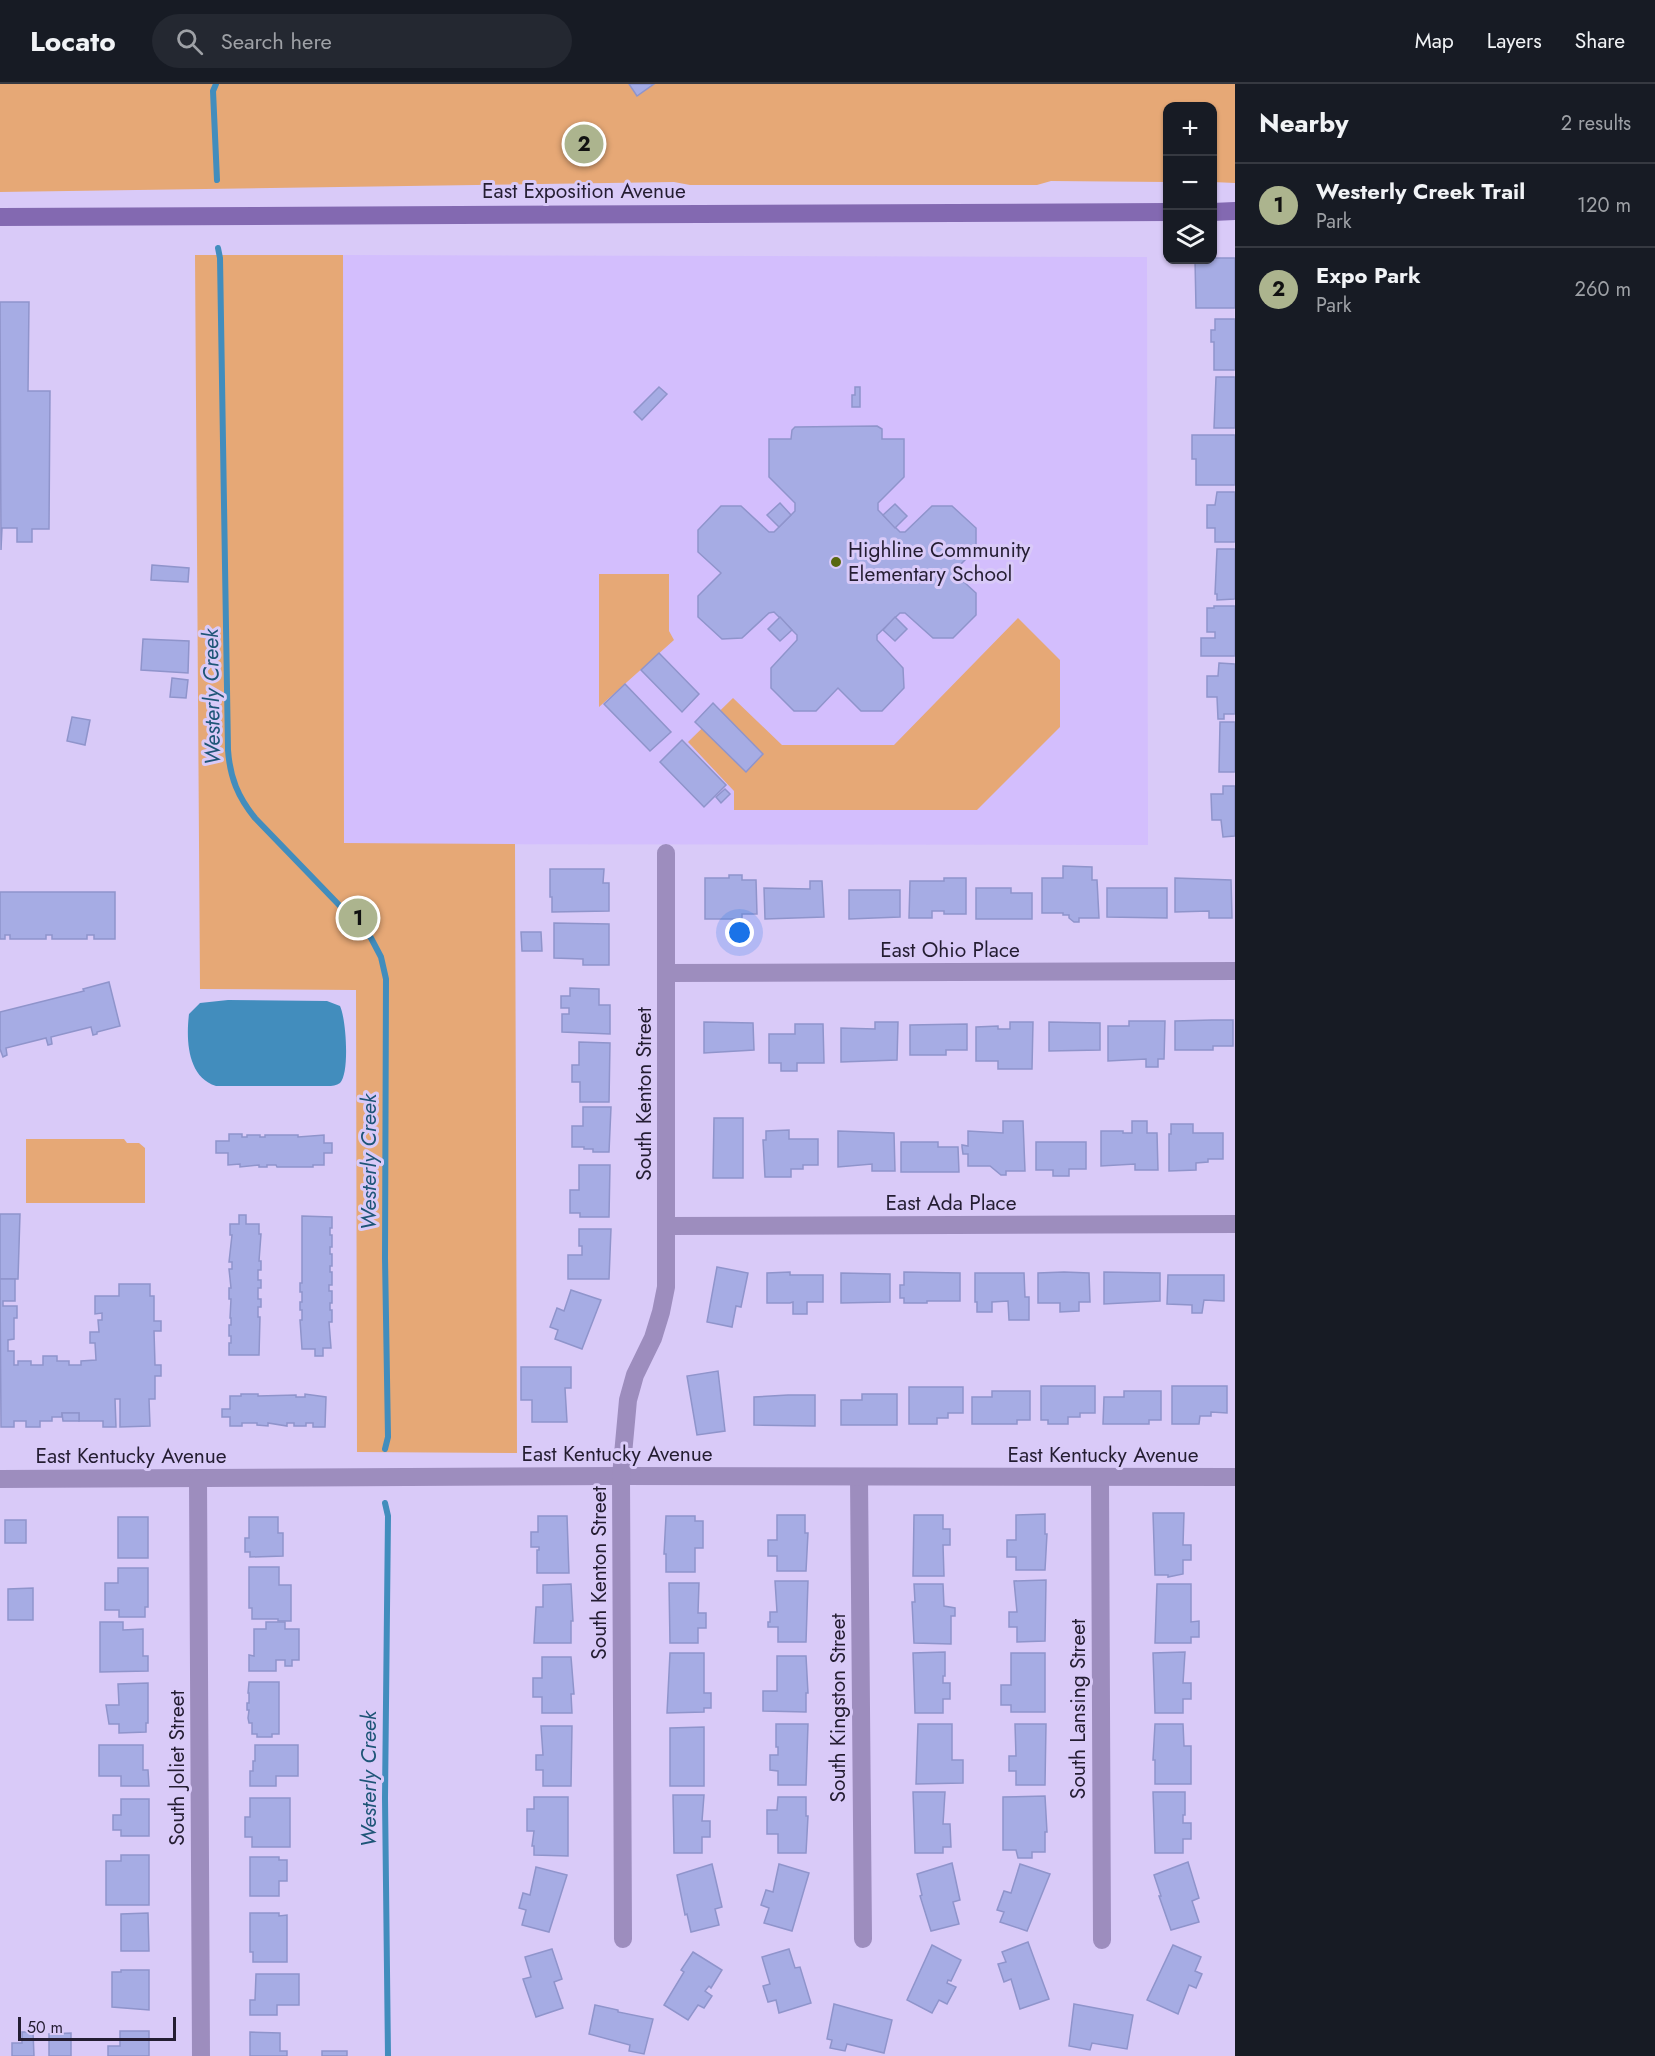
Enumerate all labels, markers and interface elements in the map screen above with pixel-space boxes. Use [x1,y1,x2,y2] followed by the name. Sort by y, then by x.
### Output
[152,14,572,68] search box
[30,21,116,62] text: Locato
[173,25,206,58] icon: search
[221,25,332,57] text: Search here
[1415,26,1454,56] text: Map
[1487,26,1542,56] text: Layers
[1575,26,1625,56] text: Share
[1163,102,1217,264] map controls
[1163,102,1217,156] button: +
[1259,104,1348,142] text: Nearby
[1561,109,1631,138] text: 2 results
[564,122,604,166] pin: 2
[1163,156,1217,210] button: −
[1316,175,1525,207] text: Westerly Creek Trail
[482,176,686,206] street label: East Exposition Avenue
[1273,191,1284,220] text: 1
[1577,191,1631,220] text: 120 m
[1316,207,1352,236] text: Park
[1163,210,1217,264] button: layers
[1316,259,1421,291] text: Expo Park
[1272,275,1285,304] text: 2
[1575,275,1631,304] text: 260 m
[1316,291,1352,320] text: Park
[848,535,1031,589] place label: Highline Community Elementary School
[829,555,843,569] marker: Highline Community Elementary School
[194,627,228,765] water label: Westerly Creek
[338,896,378,940] pin: 1
[725,918,754,947] your location
[880,935,1020,965] street label: East Ohio Place
[629,1007,659,1181] street label: South Kenton Street
[352,1092,384,1230] water label: Westerly Creek
[886,1188,1017,1218] street label: East Ada Place
[521,1439,713,1469] street label: East Kentucky Avenue
[1007,1440,1199,1470] street label: East Kentucky Avenue
[35,1441,227,1471] street label: East Kentucky Avenue
[584,1486,614,1660] street label: South Kenton Street
[823,1613,853,1803] street label: South Kingston Street
[1063,1619,1093,1799] street label: South Lansing Street
[162,1690,192,1846] street label: South Joliet Street
[352,1709,384,1847] water label: Westerly Creek
[18,2014,176,2042] scale bar
[27,2016,63,2039] text: 50 m

